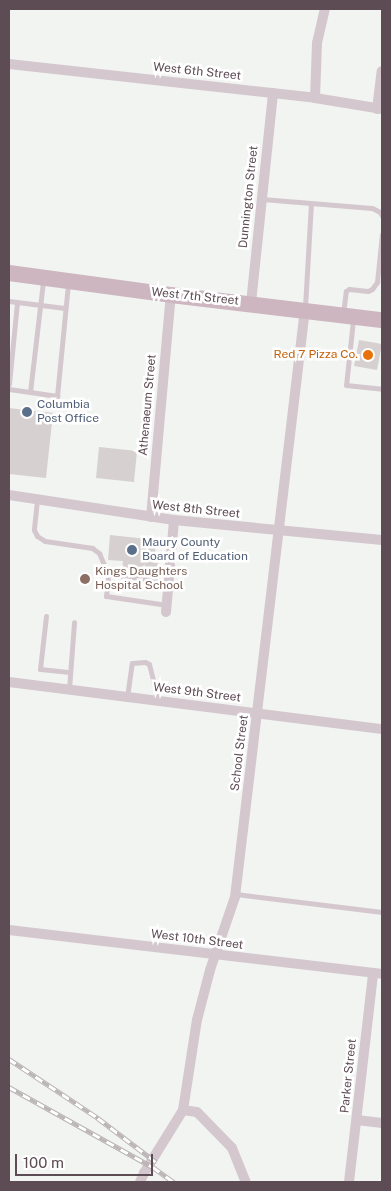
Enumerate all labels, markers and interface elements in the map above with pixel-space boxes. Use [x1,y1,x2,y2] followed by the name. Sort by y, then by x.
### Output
[152,60,242,84] street label: West 6th Street
[236,145,262,249] street label: Dunnington Street
[151,285,239,309] street label: West 7th Street
[273,348,358,362] place label: Red 7 Pizza Co.
[362,349,374,361] marker: Red 7 Pizza Co.
[136,354,160,456] street label: Athenaeum Street
[37,398,99,426] place label: Columbia Post Office
[21,406,33,418] marker: Columbia Post Office
[151,498,241,522] street label: West 8th Street
[142,536,248,564] place label: Maury County Board of Education
[126,544,138,556] marker: Maury County Board of Education
[95,565,187,593] place label: Kings Daughters Hospital School
[79,573,91,585] marker: Kings Daughters Hospital School
[152,680,242,706] street label: West 9th Street
[228,714,252,792] street label: School Street
[150,927,244,953] street label: West 10th Street
[338,1038,360,1114] street label: Parker Street
[18,1144,155,1176] scale bar
[23,1154,64,1171] text: 100 m

